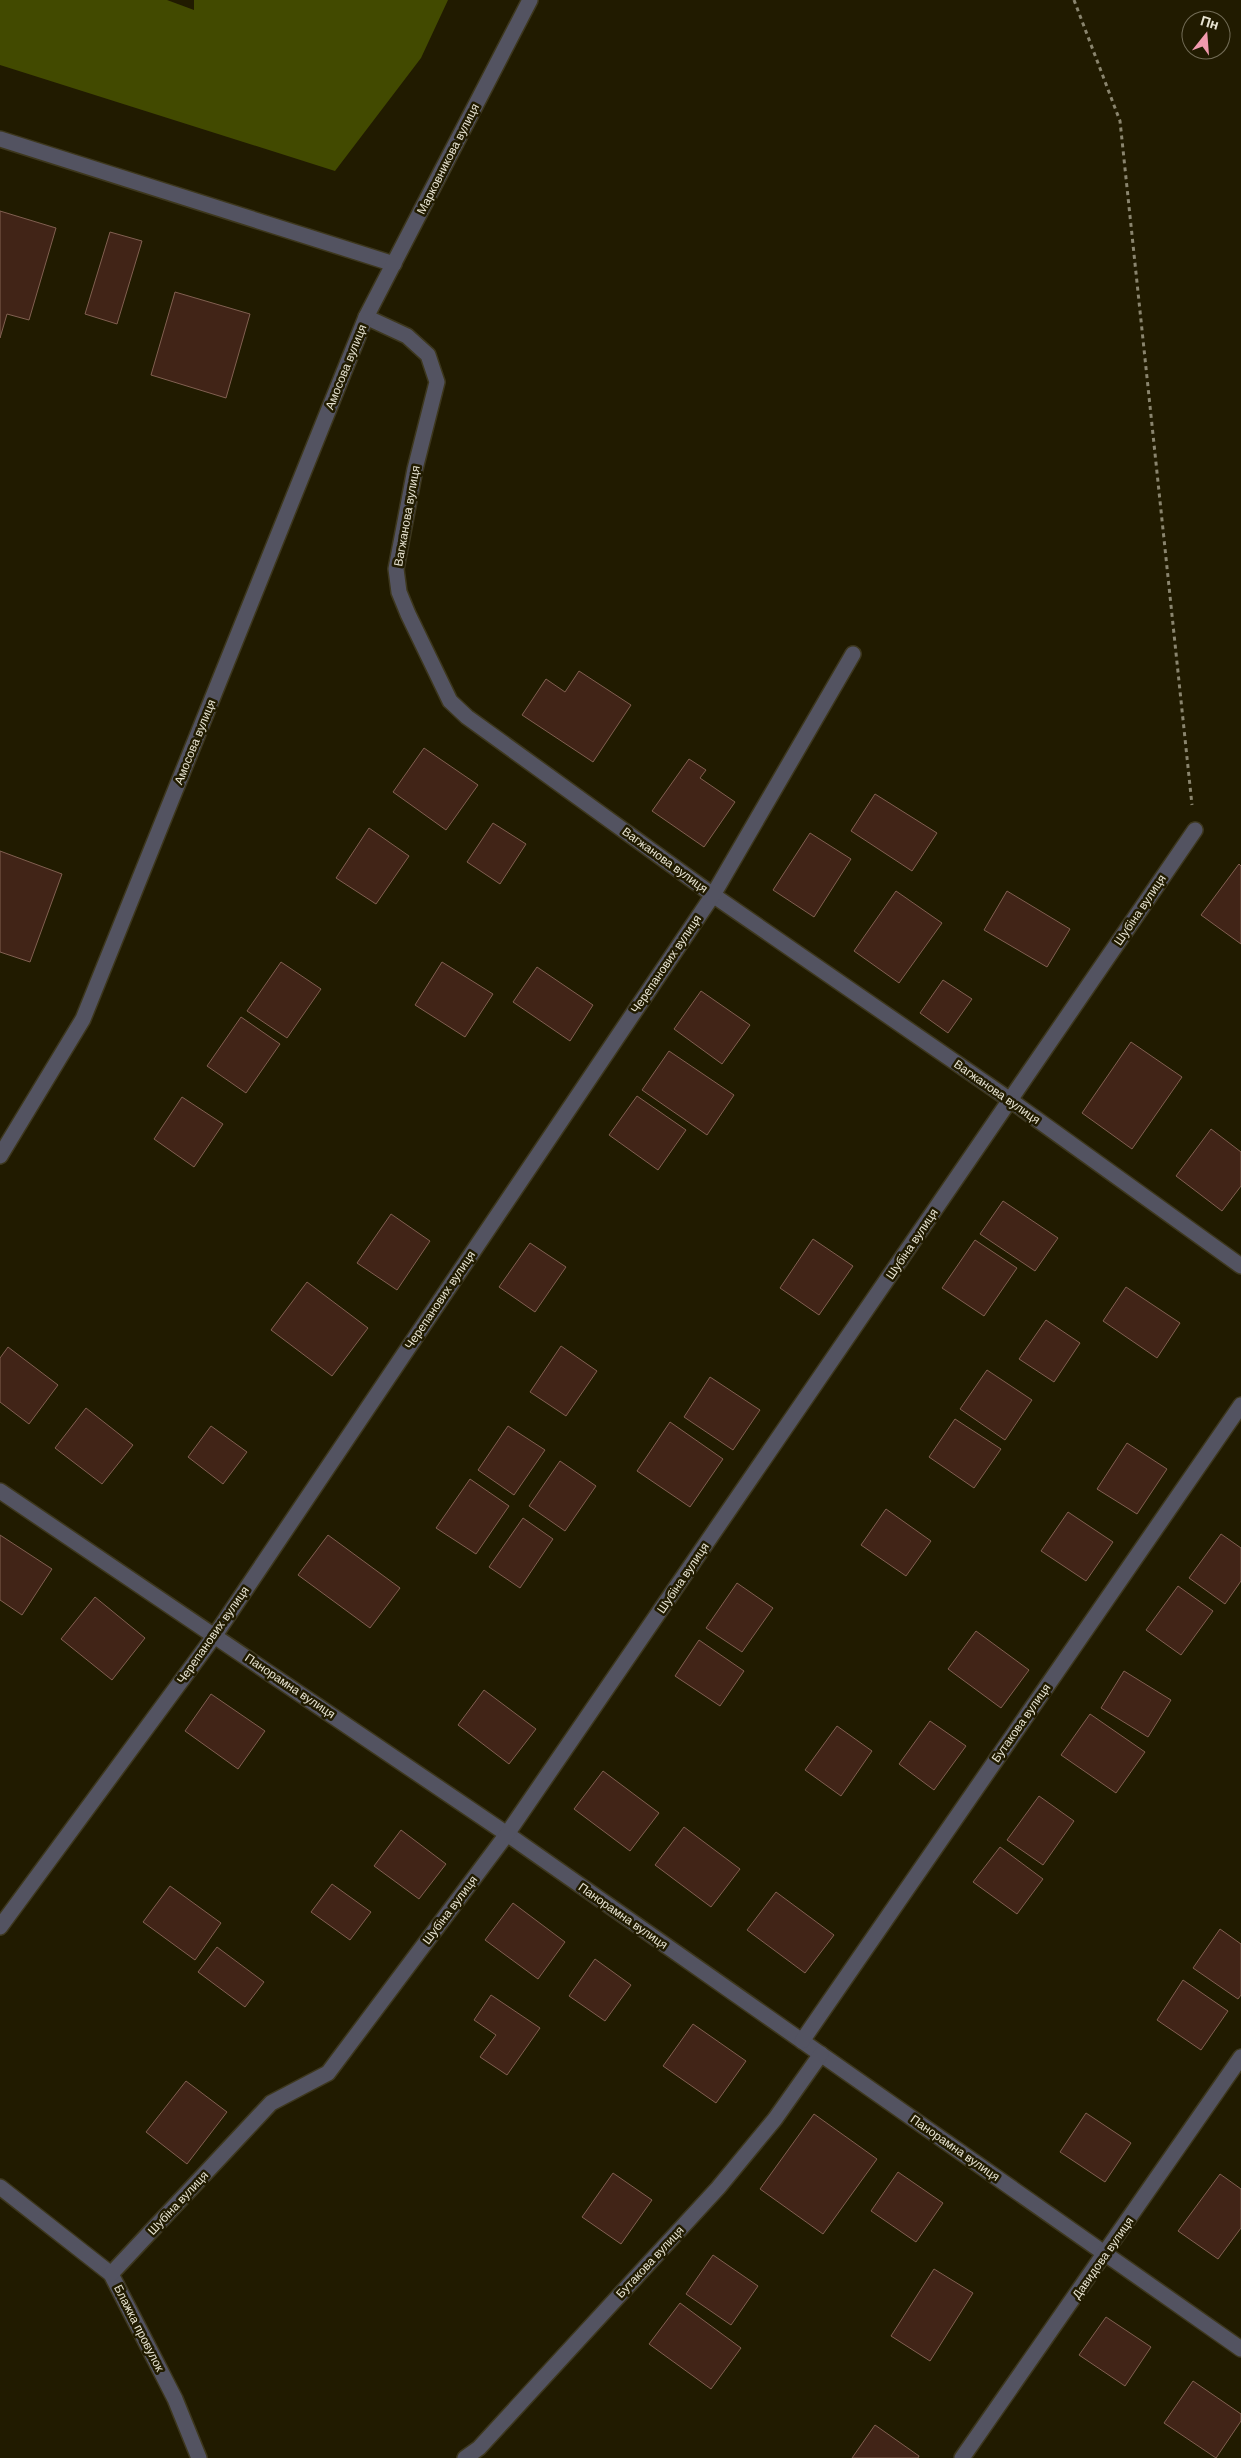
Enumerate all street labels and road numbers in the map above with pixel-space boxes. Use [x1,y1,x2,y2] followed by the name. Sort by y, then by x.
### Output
[413,101,483,217] street label: Марковникова вулиця
[322,322,370,412] street label: Амосова вулиця
[390,464,424,568] street label: Вагжанова вулиця
[171,697,219,787] street label: Амосова вулиця
[619,824,711,896] street label: Вагжанова вулиця
[1110,871,1170,949] street label: Шубіна вулиця
[627,912,705,1016] street label: Черепанових вулиця
[951,1056,1043,1128] street label: Вагжанова вулиця
[882,1205,942,1283] street label: Шубіна вулиця
[401,1248,479,1352] street label: Черепанових вулиця
[653,1539,713,1617] street label: Шубіна вулиця
[173,1583,253,1687] street label: Черепанових вулиця
[242,1650,338,1722] street label: Панорамна вулиця
[988,1680,1054,1766] street label: Бутакова вулиця
[419,1872,481,1948] street label: Шубіна вулиця
[575,1879,671,1953] street label: Панорамна вулиця
[907,2111,1003,2185] street label: Панорамна вулиця
[144,2168,212,2238] street label: Шубіна вулиця
[1069,2214,1137,2302] street label: Давидова вулиця
[613,2223,687,2301] street label: Бутакова вулиця
[110,2282,168,2375] street label: Блажка провулок

